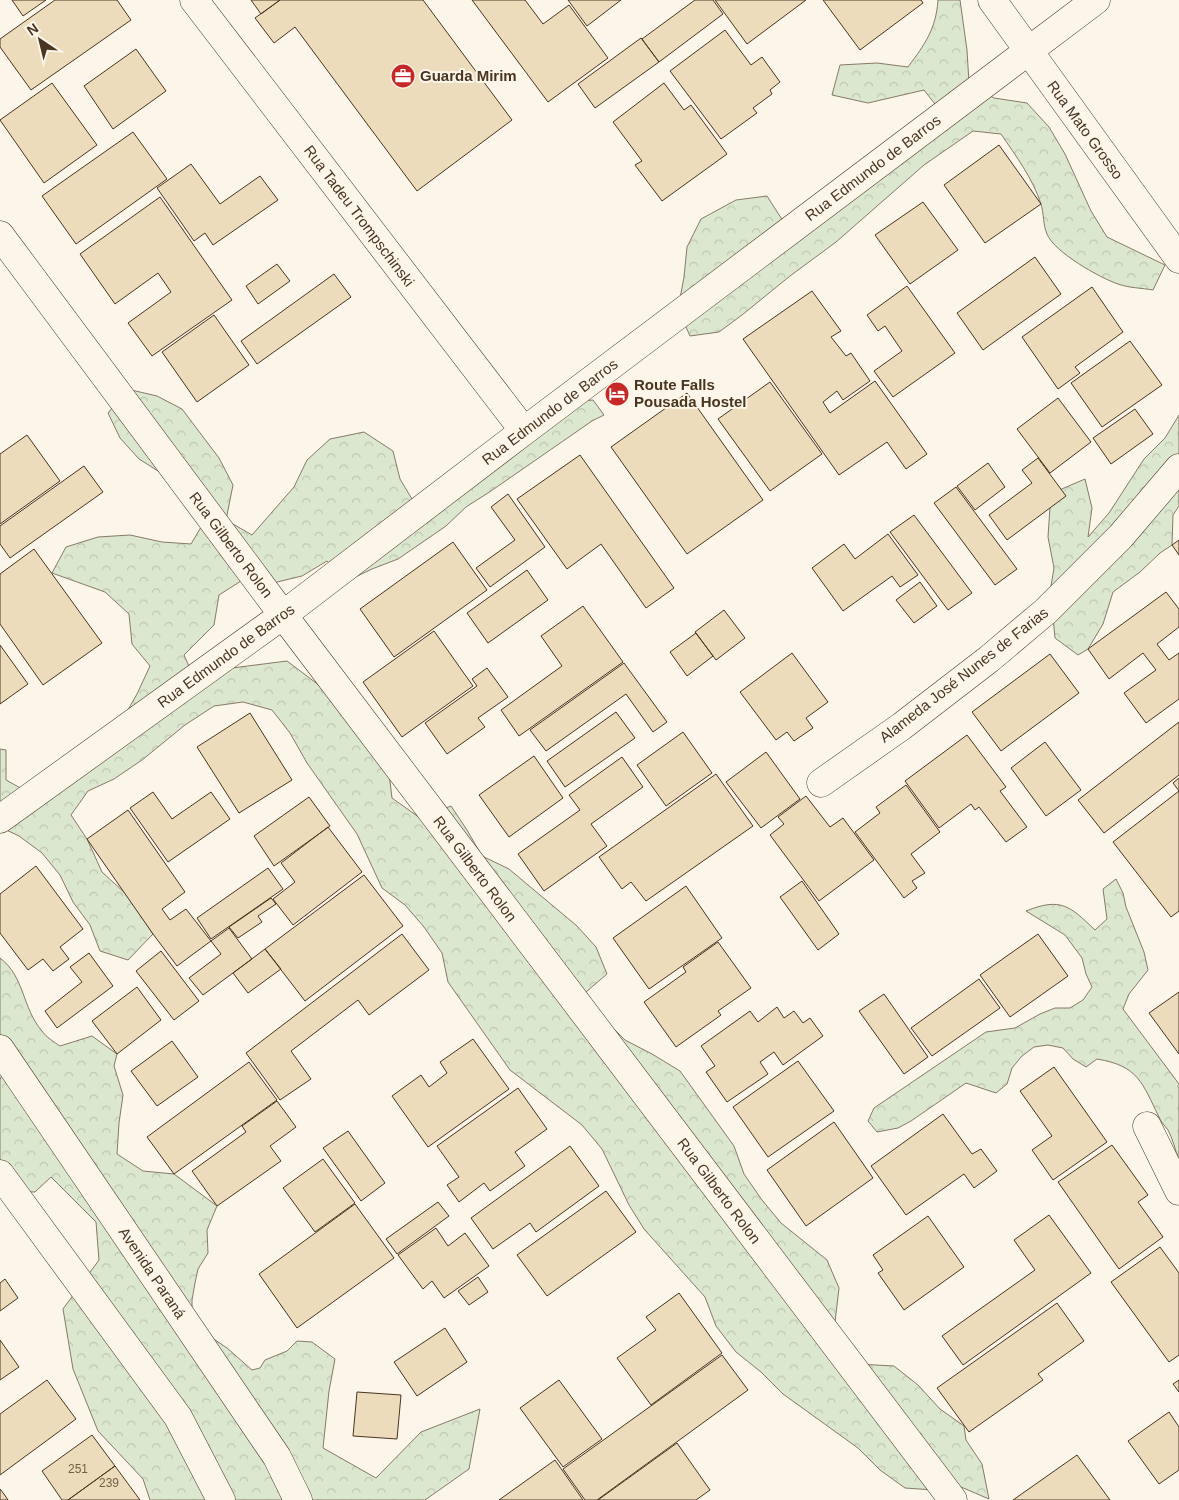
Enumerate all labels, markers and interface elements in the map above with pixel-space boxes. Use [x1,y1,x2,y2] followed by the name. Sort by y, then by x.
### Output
[15,15,65,65] north arrow
[24,20,41,39] text: N
[390,63,416,89] office icon: Guarda Mirim
[420,67,517,84] place label: Guarda Mirim
[1044,77,1127,182] street label: Rua Mato Grosso
[802,111,944,224] street label: Rua Edmundo de Barros
[301,142,418,290] street label: Rua Tadeu Trompschinski
[479,355,621,468] street label: Rua Edmundo de Barros
[634,376,747,410] place label: Route Falls Pousada Hostel
[604,381,630,407] hotel icon: Route Falls Pousada Hostel
[186,489,277,601] street label: Rua Gilberto Rolon
[154,600,297,711] street label: Rua Edmundo de Barros
[876,603,1051,746] street label: Alameda José Nunes de Farias
[430,813,521,925] street label: Rua Gilberto Rolon
[674,1135,765,1247] street label: Rua Gilberto Rolon
[116,1224,190,1322] street label: Avenida Paraná
[68,1462,88,1476] house number: 251
[99,1476,119,1490] house number: 239

